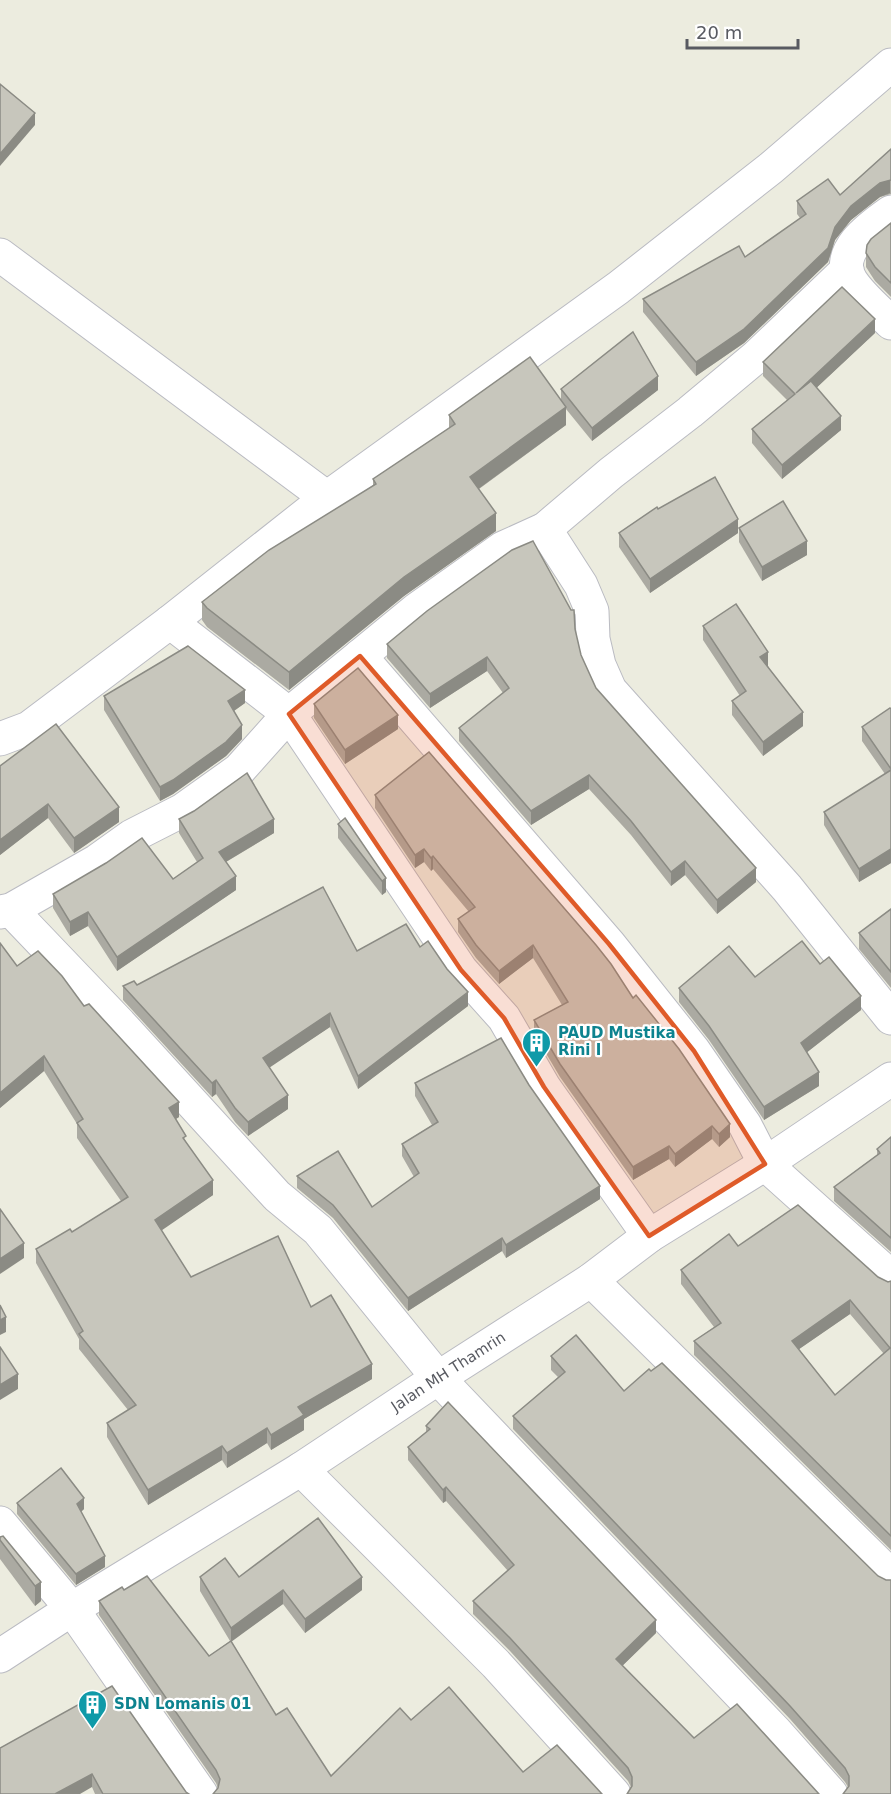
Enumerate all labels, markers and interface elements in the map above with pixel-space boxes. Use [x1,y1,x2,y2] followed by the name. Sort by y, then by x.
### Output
[687,12,798,50] scale bar
[696,22,742,43] text: 20 m
[558,1024,676,1059] place label: PAUD Mustika Rini I
[521,1026,553,1068] building icon: PAUD Mustika Rini I
[387,1328,509,1416] street label: Jalan MH Thamrin
[77,1688,109,1730] building icon: SDN Lomanis 01
[114,1695,252,1713] place label: SDN Lomanis 01

